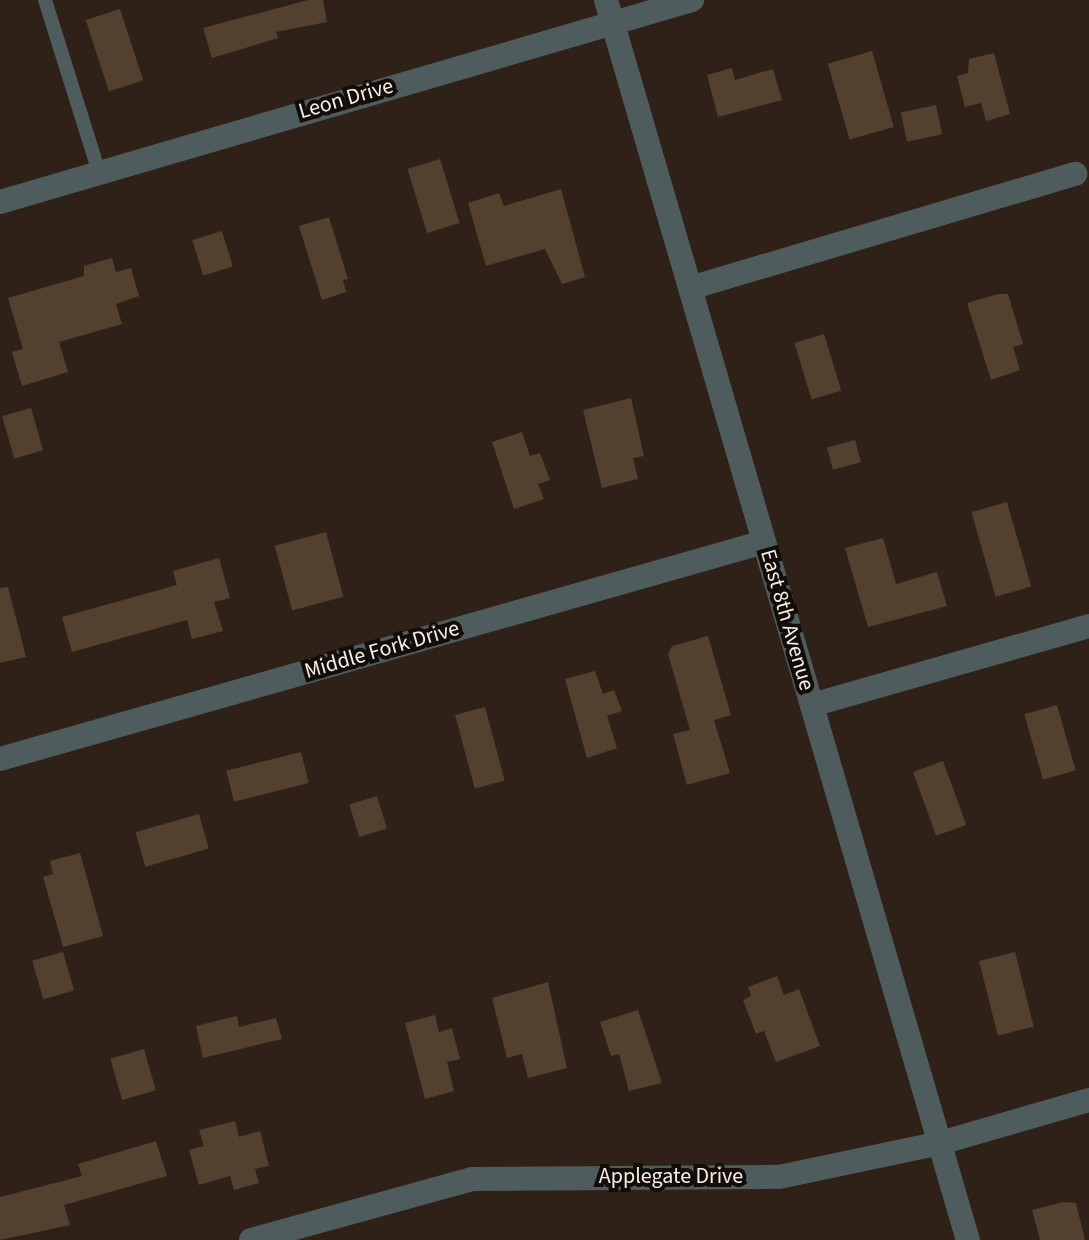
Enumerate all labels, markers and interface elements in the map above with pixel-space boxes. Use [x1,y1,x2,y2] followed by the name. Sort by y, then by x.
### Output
[296,73,396,125] street label: Leon Drive
[754,546,820,694] street label: East 8th Avenue
[302,615,462,685] street label: Middle Fork Drive
[599,1164,743,1190] street label: Applegate Drive

